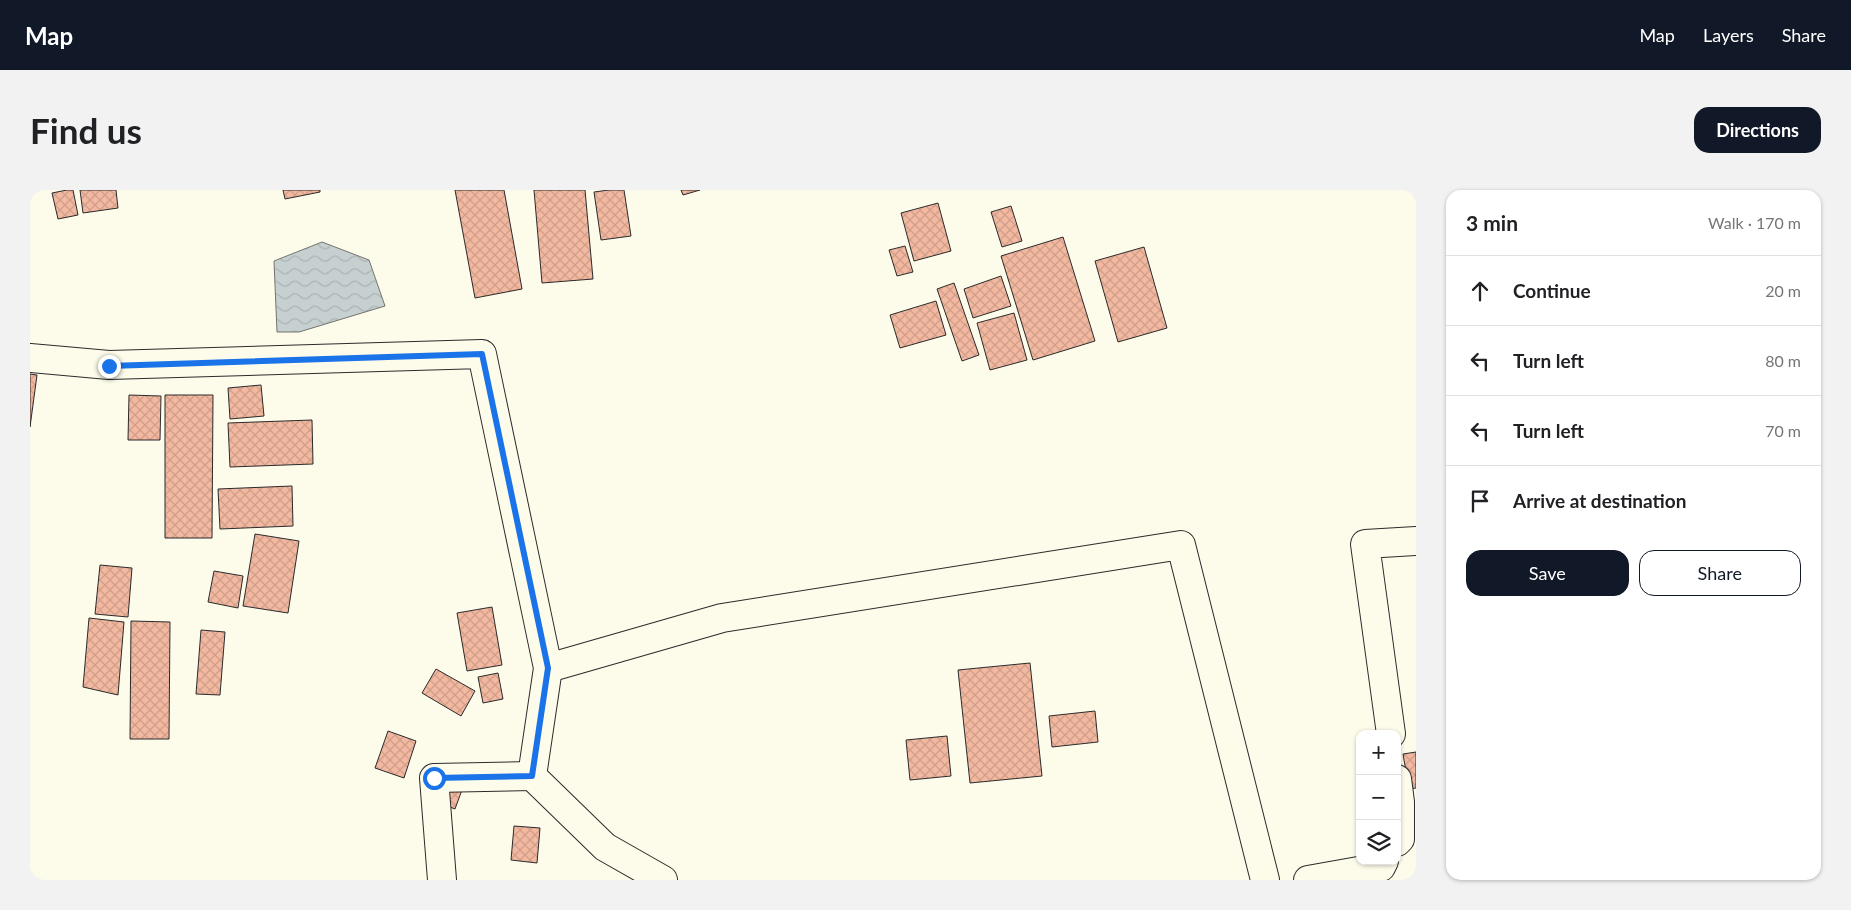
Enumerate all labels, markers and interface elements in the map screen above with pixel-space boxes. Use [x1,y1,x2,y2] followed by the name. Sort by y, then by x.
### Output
[25,21,73,50] text: Map
[1639,24,1675,46] text: Map
[1703,24,1754,46] text: Layers
[1782,24,1826,46] text: Share
[1694,107,1821,153] button: Directions
[30,109,142,151] text: Find us
[1466,210,1518,235] text: 3 min
[1708,213,1801,232] text: Walk · 170 m
[1466,277,1494,305] icon: ahead
[1513,279,1591,302] text: Continue
[1765,281,1801,300] text: 20 m
[1466,347,1494,375] icon: left
[1513,349,1584,372] text: Turn left
[1765,351,1801,370] text: 80 m
[98,355,121,378] route end
[1466,417,1494,445] icon: left
[1513,419,1584,442] text: Turn left
[1765,421,1801,440] text: 70 m
[1466,487,1494,515] icon: arrive
[1513,489,1686,512] text: Arrive at destination
[1466,550,1629,596] button: Save
[1639,550,1801,596] button: Share
[1356,730,1401,865] map controls
[1356,730,1401,775] button: +
[423,767,446,790] route start
[1356,775,1401,820] button: −
[1356,820,1401,865] button: layers

